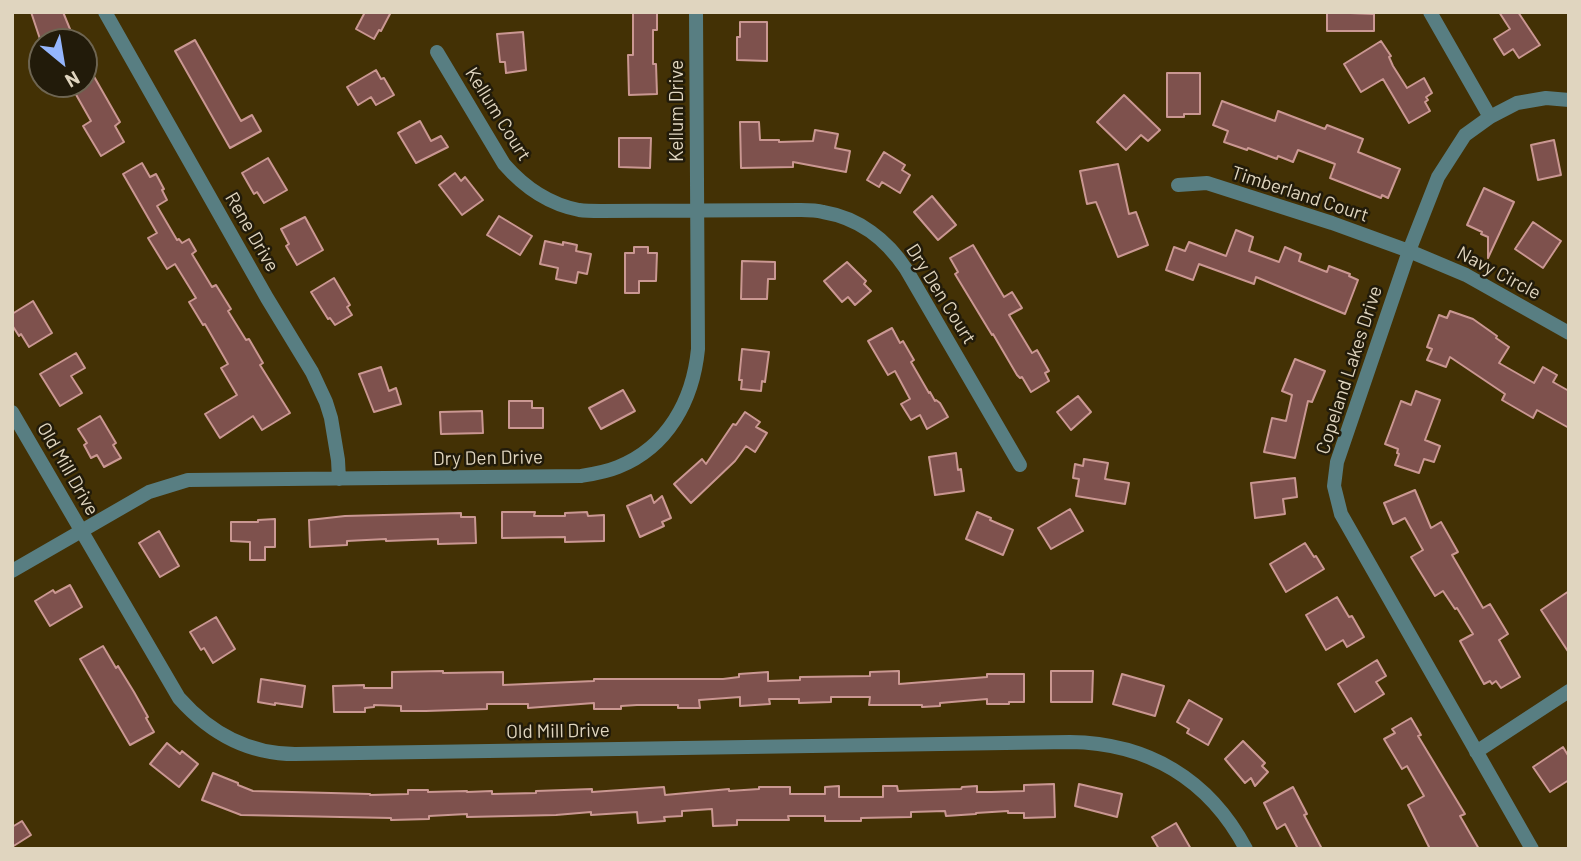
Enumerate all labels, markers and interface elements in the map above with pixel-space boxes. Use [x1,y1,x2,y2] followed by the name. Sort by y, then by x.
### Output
[28,28,98,98] north arrow
[666,60,688,162] street label: Kellum Drive
[460,63,536,165] street label: Kellum Court
[62,67,84,93] text: N
[1229,161,1371,227] street label: Timberland Court
[220,188,284,276] street label: Rene Drive
[901,240,981,348] street label: Dry Den Court
[1453,241,1545,305] street label: Navy Circle
[1311,283,1387,457] street label: Copeland Lakes Drive
[32,418,104,520] street label: Old Mill Drive
[433,446,543,470] street label: Dry Den Drive
[506,719,610,743] street label: Old Mill Drive

